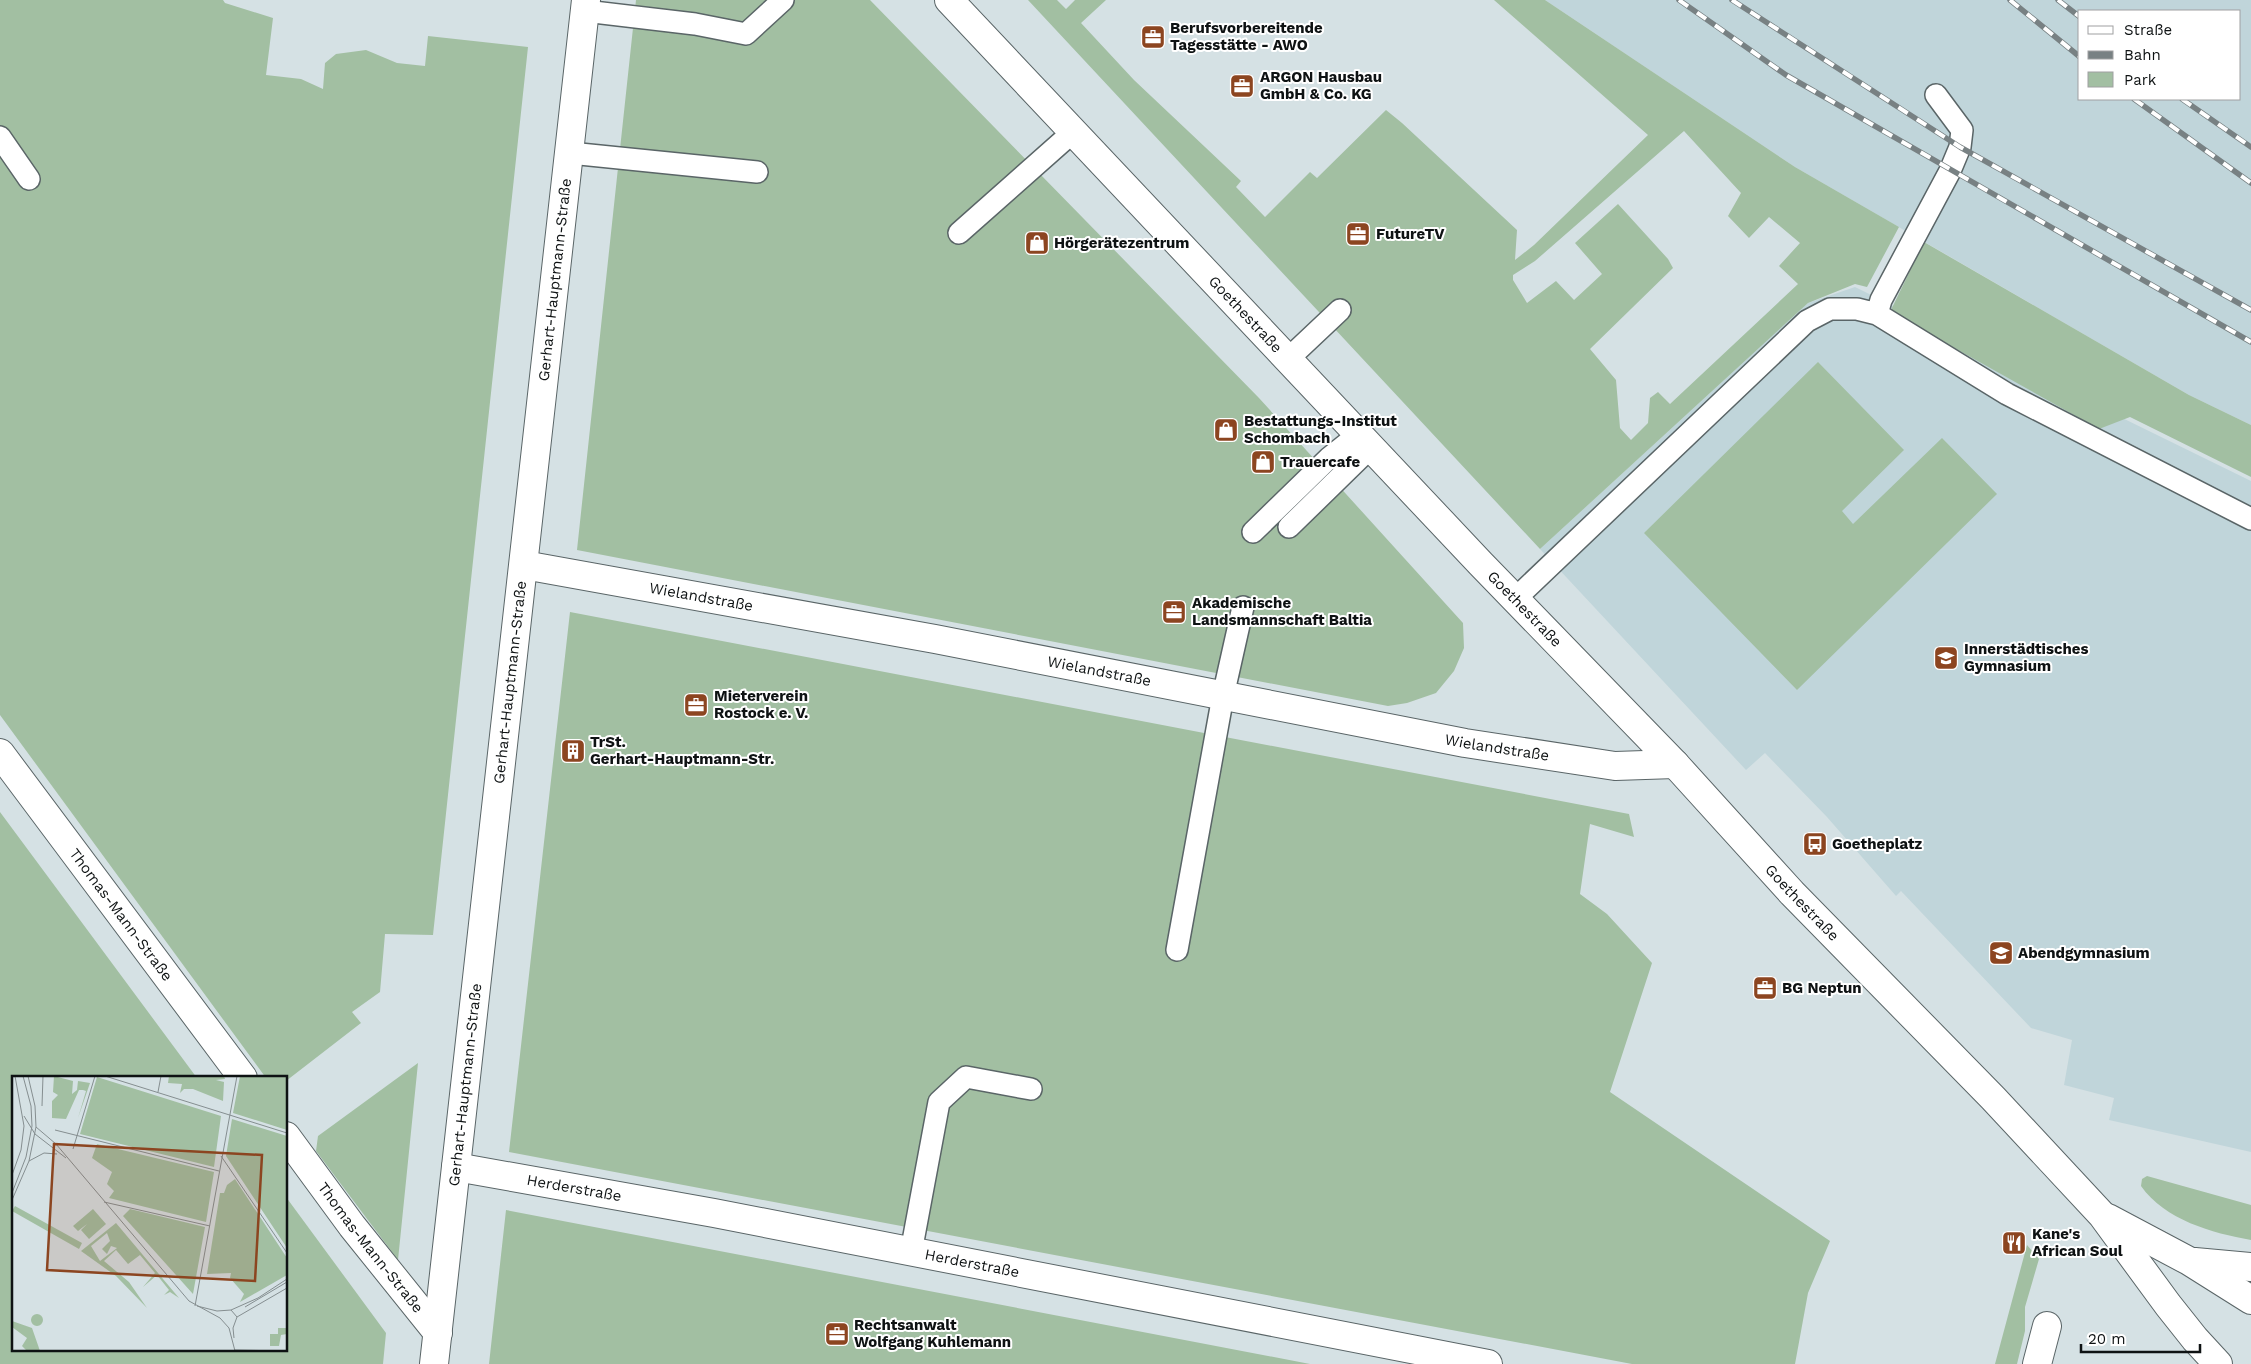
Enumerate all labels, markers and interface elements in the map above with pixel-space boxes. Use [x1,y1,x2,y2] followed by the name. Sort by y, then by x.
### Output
[2078,10,2241,100] legend
[1170,19,1323,54] place label: Berufsvorbereitende Tagesstätte - AWO
[2124,21,2172,39] text: Straße
[1140,24,1166,50] office icon: Berufsvorbereitende Tagesstätte - AWO
[2124,46,2161,64] text: Bahn
[1260,68,1382,103] place label: ARGON Hausbau GmbH & Co. KG
[2124,71,2157,89] text: Park
[1229,73,1255,99] office icon: ARGON Hausbau GmbH & Co. KG
[535,177,575,382] street label: Gerhart-Hauptmann-Straße
[1345,221,1371,247] office icon: FutureTV
[1376,225,1445,243] place label: FutureTV
[1024,230,1050,256] shop icon: Hörgerätezentrum
[1054,234,1189,252] place label: Hörgerätezentrum
[1205,272,1286,356] street label: Goethestraße
[1244,412,1397,447] place label: Bestattungs-Institut Schombach
[1213,417,1239,443] shop icon: Bestattungs-Institut Schombach
[1250,449,1276,475] shop icon: Trauercafe
[1280,453,1361,471] place label: Trauercafe
[1484,567,1566,651] street label: Goethestraße
[648,579,755,615] street label: Wielandstraße
[490,580,530,785] street label: Gerhart-Hauptmann-Straße
[1192,594,1372,629] place label: Akademische Landsmannschaft Baltia
[1161,599,1187,625] office icon: Akademische Landsmannschaft Baltia
[1964,640,2088,675] place label: Innerstädtisches Gymnasium
[1933,645,1959,671] school or university icon: Innerstädtisches Gymnasium
[1046,652,1153,690] street label: Wielandstraße
[714,687,808,722] place label: Mieterverein Rostock e. V.
[683,692,709,718] office icon: Mieterverein Rostock e. V.
[1443,730,1550,765] street label: Wielandstraße
[590,733,774,768] place label: TrSt. Gerhart-Hauptmann-Str.
[560,738,586,764] building icon: TrSt. Gerhart-Hauptmann-Str.
[1802,831,1828,857] bus stop icon: Goetheplatz
[1832,835,1923,853] place label: Goetheplatz
[66,845,176,985] street label: Thomas-Mann-Straße
[1761,861,1843,945] street label: Goethestraße
[1988,940,2014,966] school or university icon: Abendgymnasium
[2018,944,2150,962] place label: Abendgymnasium
[1752,975,1778,1001] office icon: BG Neptun
[1782,979,1862,997] place label: BG Neptun
[445,982,485,1187] street label: Gerhart-Hauptmann-Straße
[12,1076,288,1352] inset map
[525,1171,623,1205] street label: Herderstraße
[314,1179,427,1316] street label: Thomas-Mann-Straße
[2032,1225,2123,1260] place label: Kane's African Soul
[2001,1230,2027,1256] restaurant icon: Kane's African Soul
[923,1245,1021,1281] street label: Herderstraße
[854,1316,1011,1351] place label: Rechtsanwalt Wolfgang Kuhlemann
[824,1321,850,1347] office icon: Rechtsanwalt Wolfgang Kuhlemann
[2081,1322,2200,1354] scale bar
[2088,1330,2126,1348] text: 20 m

